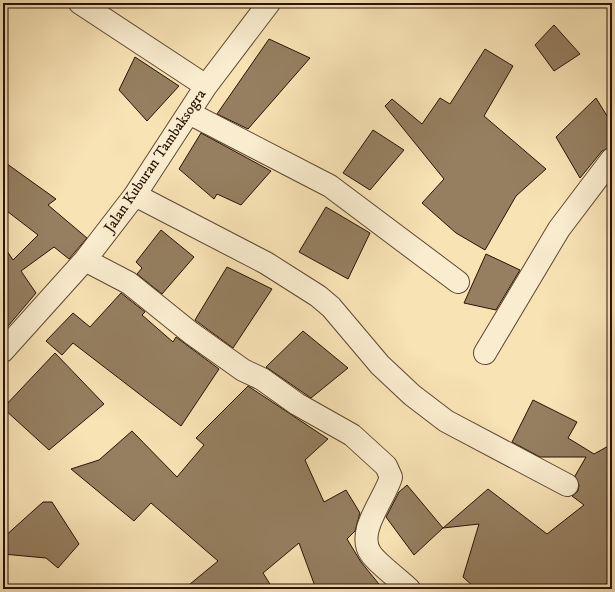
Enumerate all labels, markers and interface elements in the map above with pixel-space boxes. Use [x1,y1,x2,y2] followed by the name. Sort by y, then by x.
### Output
[99,85,210,238] street label: Jalan Kuburan Tambaksogra

